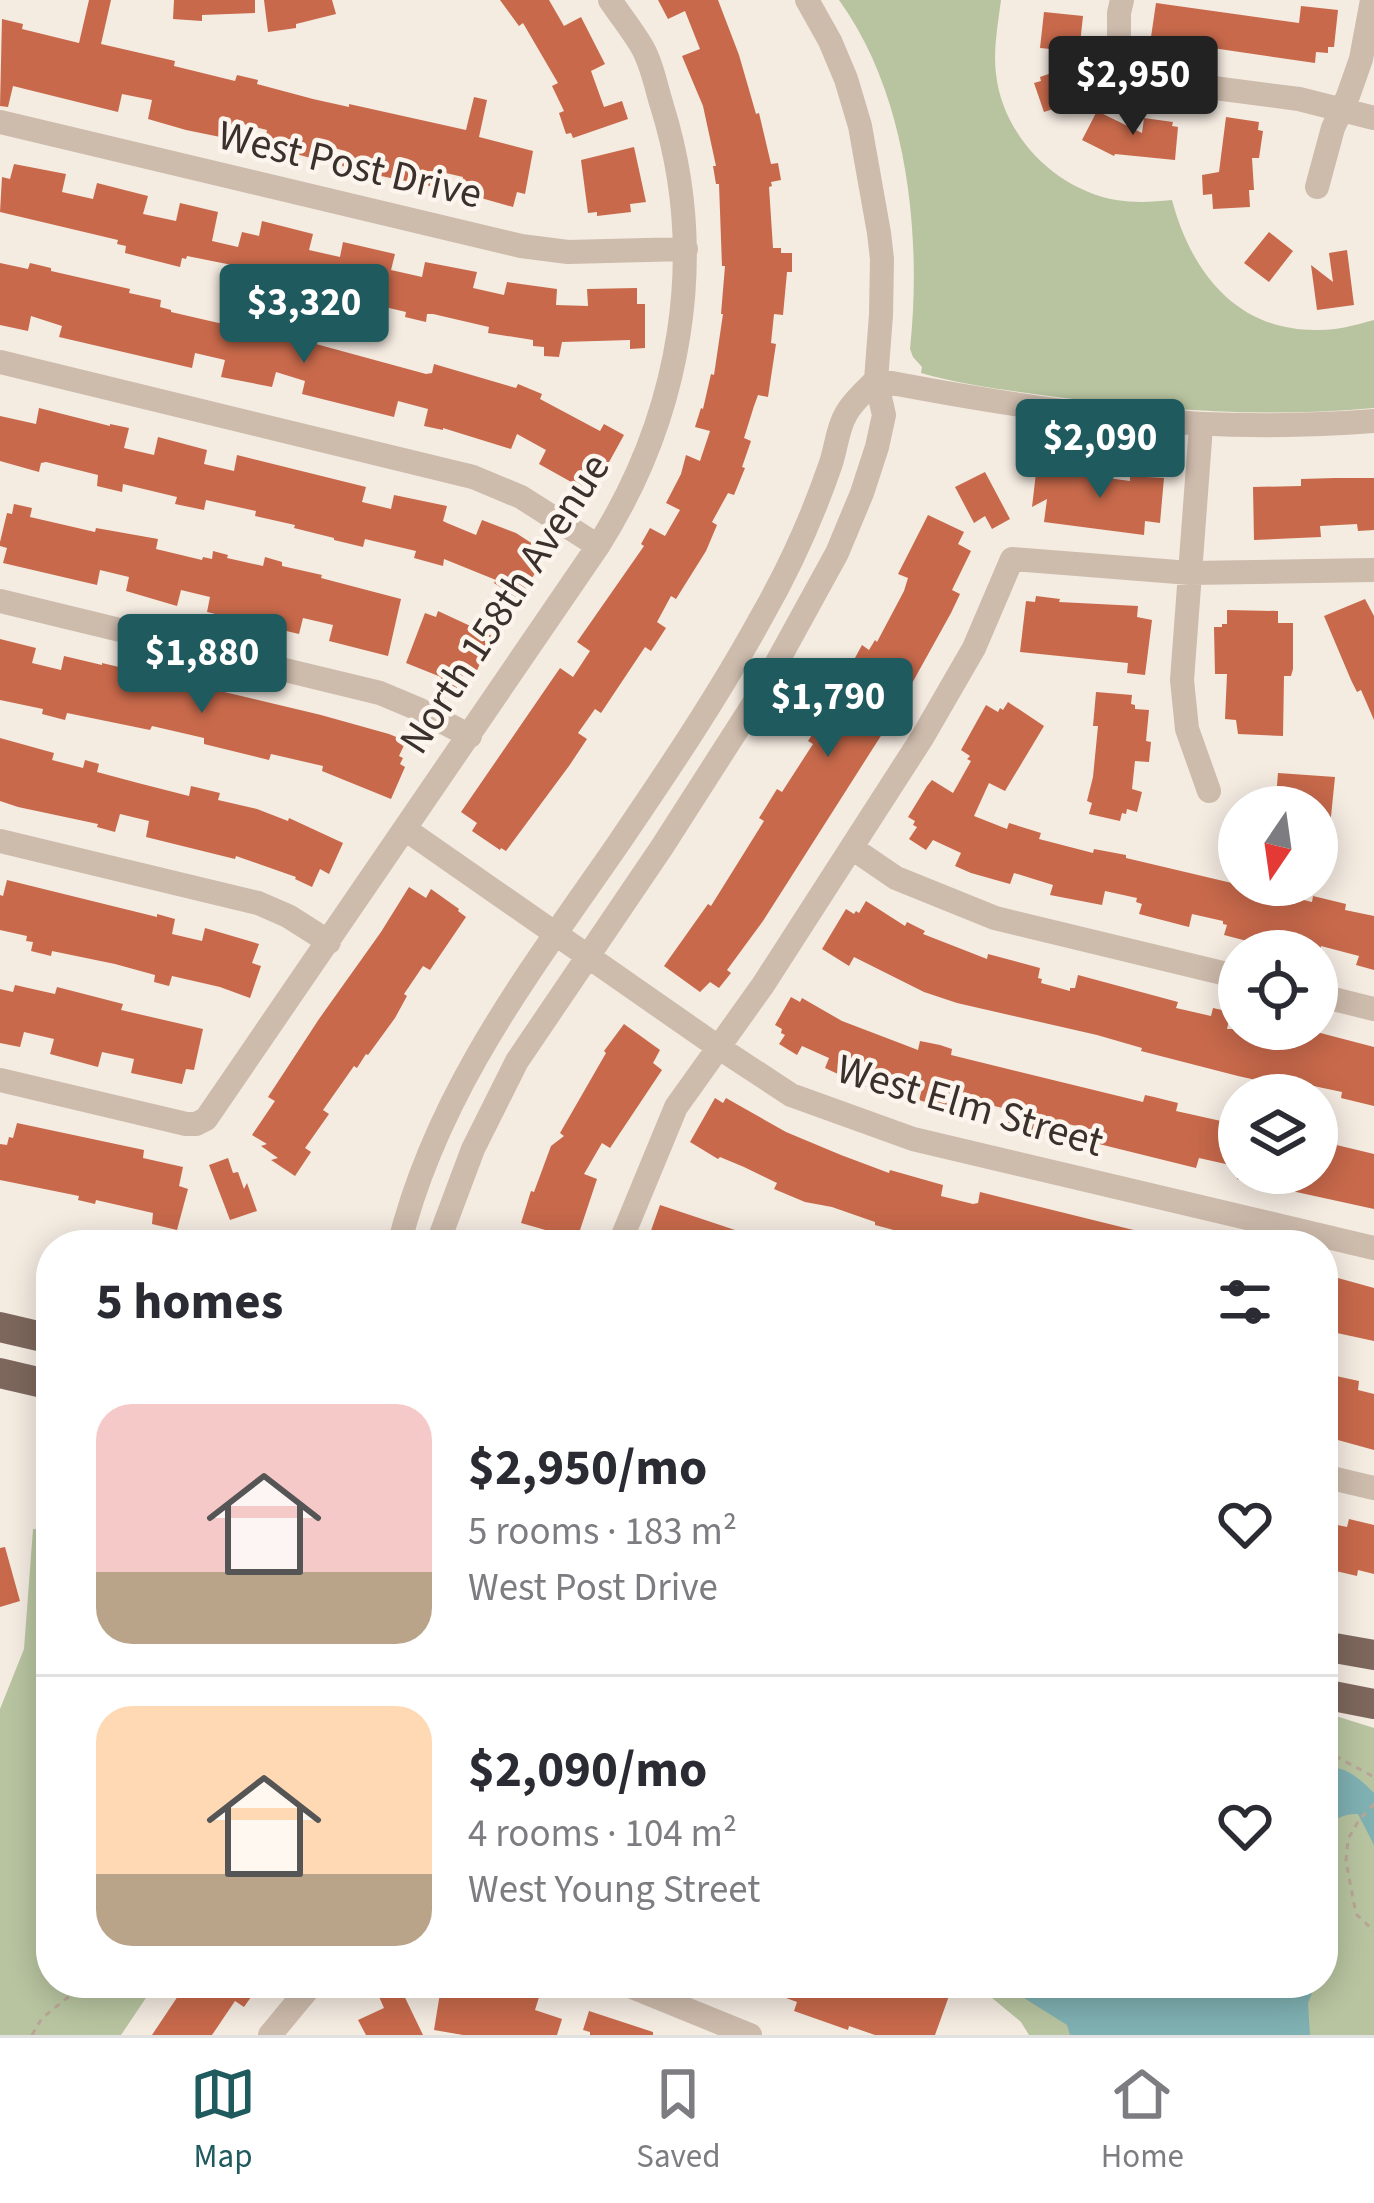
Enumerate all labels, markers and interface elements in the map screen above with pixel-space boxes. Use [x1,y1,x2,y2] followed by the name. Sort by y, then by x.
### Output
[1035,36,1231,138] pin: $2,950
[1076,47,1190,103] text: $2,950
[212,106,488,224] street label: West Post Drive
[206,264,402,366] pin: $3,320
[247,275,361,331] text: $3,320
[1002,399,1198,501] pin: $2,090
[1043,410,1157,466] text: $2,090
[385,442,625,766] street label: North 158th Avenue
[104,614,300,716] pin: $1,880
[145,625,259,681] text: $1,880
[730,658,926,760] pin: $1,790
[771,669,885,725] text: $1,790
[1218,786,1338,906] north arrow
[1218,786,1338,1194] map controls
[1218,930,1338,1050] button: locate
[830,1039,1110,1173] street label: West Elm Street
[1218,1074,1338,1194] button: layers
[96,1266,283,1338] text: 5 homes
[1212,1269,1278,1335] icon: filters
[468,1432,707,1504] text: $2,950/mo
[192,1452,336,1596] icon: home
[1212,1491,1278,1557] icon: heart
[468,1504,737,1560] text: 5 rooms · 183 m²
[468,1560,718,1616] text: West Post Drive
[468,1734,707,1806] text: $2,090/mo
[192,1754,336,1898] icon: home
[1212,1793,1278,1859] icon: heart
[468,1806,737,1862] text: 4 rooms · 104 m²
[468,1862,760,1918] text: West Young Street
[190,2061,256,2180] tab: Map
[636,2061,721,2180] tab: Saved
[1101,2061,1184,2180] tab: Home

